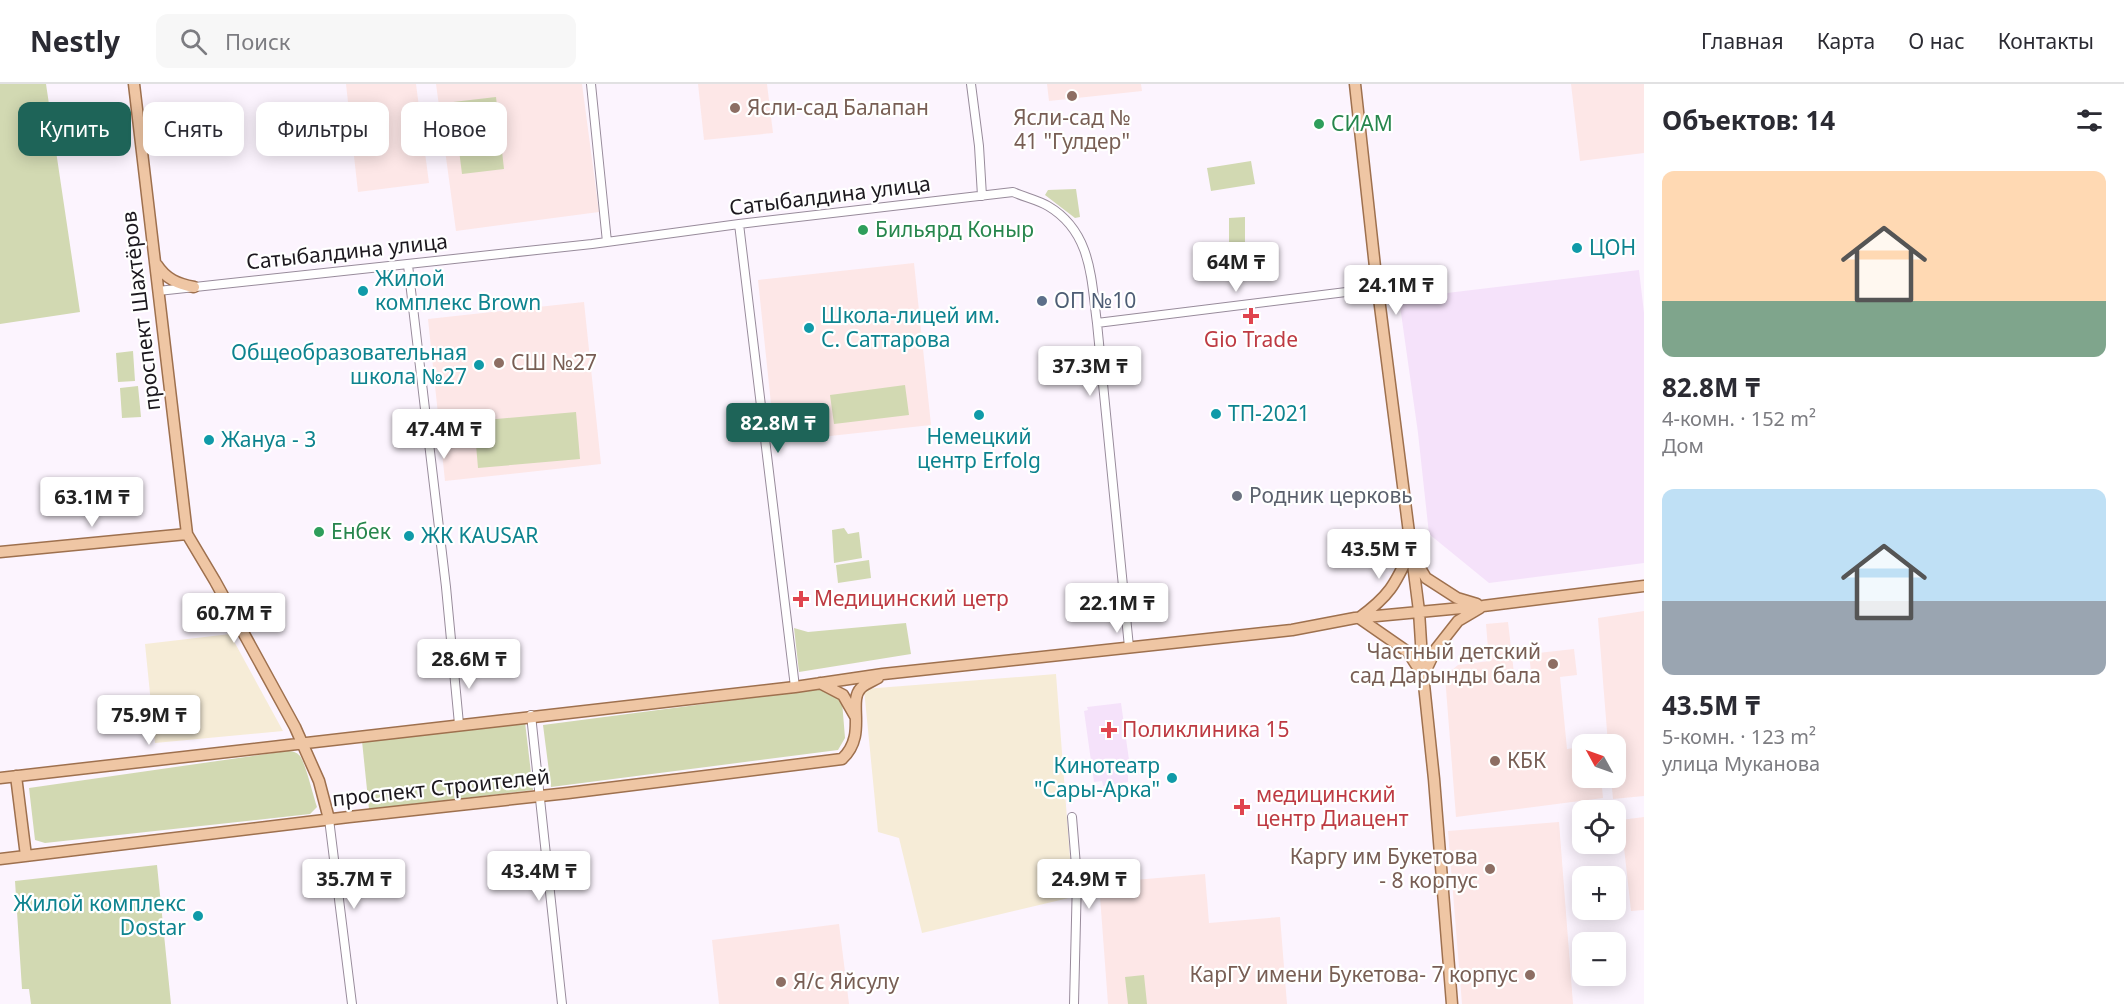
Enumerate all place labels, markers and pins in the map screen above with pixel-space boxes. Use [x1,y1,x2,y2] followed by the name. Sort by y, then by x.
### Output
[1065,89,1079,103] marker: Ясли-сад № 41 "Гулдер"
[747,93,929,121] place label: Ясли-сад Балапан
[728,101,742,115] marker: Ясли-сад Балапан
[1013,103,1131,155] place label: Ясли-сад № 41 "Гулдер"
[1331,109,1393,137] place label: СИАМ
[1312,117,1326,131] marker: СИАМ
[875,215,1034,243] place label: Бильярд Коныр
[856,223,870,237] marker: Бильярд Коныр
[1589,233,1636,261] place label: ЦОН
[1570,241,1584,255] marker: ЦОН
[1194,242,1278,293] pin: 64M ₸
[375,264,541,316] place label: Жилой комплекс Brown
[1341,265,1451,316] pin: 24.1M ₸
[356,284,370,298] marker: Жилой комплекс Brown
[1054,286,1136,314] place label: ОП №10
[1035,294,1049,308] marker: ОП №10
[821,301,1000,353] place label: Школа-лицей им. С. Саттарова
[1242,307,1260,325] marker: Gio Trade
[802,321,816,335] marker: Школа-лицей им. С. Саттарова
[1204,325,1298,353] place label: Gio Trade
[231,338,467,390] place label: Общеобразовательная школа №27
[1035,346,1145,397] pin: 37.3M ₸
[511,348,597,376] place label: СШ №27
[492,356,506,370] marker: СШ №27
[472,358,486,372] marker: Общеобразовательная школа №27
[1228,399,1310,427] place label: ТП-2021
[723,403,833,454] pin: 82.8M ₸
[1209,407,1223,421] marker: ТП-2021
[972,408,986,422] marker: Немецкий центр Erfolg
[389,409,499,460] pin: 47.4M ₸
[917,422,1041,474] place label: Немецкий центр Erfolg
[221,425,316,453] place label: Жануа - 3
[202,433,216,447] marker: Жануа - 3
[37,477,147,528] pin: 63.1M ₸
[1249,481,1413,509] place label: Родник церковь
[1230,489,1244,503] marker: Родник церковь
[331,517,391,545] place label: Енбек
[421,521,538,549] place label: ЖК KAUSAR
[312,525,326,539] marker: Енбек
[402,529,416,543] marker: ЖК KAUSAR
[1324,529,1434,580] pin: 43.5M ₸
[1062,583,1172,634] pin: 22.1M ₸
[814,584,1009,612] place label: Медицинский цетр
[792,590,810,608] marker: Медицинский цетр
[179,593,289,644] pin: 60.7M ₸
[1350,637,1541,689] place label: Частный детский сад Дарынды бала
[414,639,524,690] pin: 28.6M ₸
[1546,657,1560,671] marker: Частный детский сад Дарынды бала
[94,695,204,746] pin: 75.9M ₸
[1122,715,1290,743] place label: Поликлиника 15
[1100,721,1118,739] marker: Поликлиника 15
[1507,746,1546,774] place label: КБК
[1034,751,1160,803] place label: Кинотеатр "Сары-Арка"
[1488,754,1502,768] marker: КБК
[1165,771,1179,785] marker: Кинотеатр "Сары-Арка"
[1256,780,1409,832] place label: медицинский центр Диацент
[1233,798,1251,816] marker: медицинский центр Диацент
[1290,842,1478,894] place label: Каргу им Букетова - 8 корпус
[484,851,594,902] pin: 43.4M ₸
[299,859,409,910] pin: 35.7M ₸
[1034,859,1144,910] pin: 24.9M ₸
[1483,862,1497,876] marker: Каргу им Букетова - 8 корпус
[14,889,186,941] place label: Жилой комплекс Dostar
[191,909,205,923] marker: Жилой комплекс Dostar
[1190,960,1518,988] place label: КарГУ имени Букетова- 7 корпус
[793,967,900,995] place label: Я/c Яйсулу
[1523,968,1537,982] marker: КарГУ имени Букетова- 7 корпус
[774,975,788,989] marker: Я/c Яйсулу

